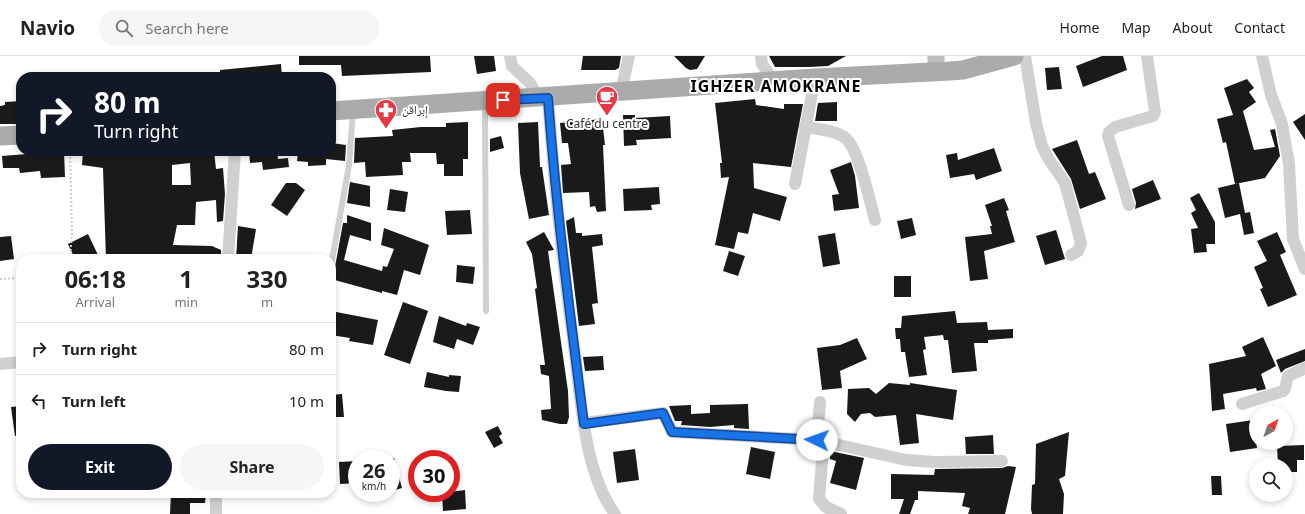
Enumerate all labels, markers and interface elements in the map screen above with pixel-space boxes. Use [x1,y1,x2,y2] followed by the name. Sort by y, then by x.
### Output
[99,10,379,46] search box
[20,15,75,41] text: Navio
[113,17,135,39] icon: search
[145,18,229,38] text: Search here
[1060,18,1099,37] text: Home
[1121,18,1151,37] text: Map
[1173,18,1212,37] text: About
[1234,18,1285,37] text: Contact
[691,75,861,97] district label: IGHZER AMOKRANE
[94,83,161,121] text: 80 m
[486,83,520,117] pin
[594,84,620,117] cafe icon: Café du centre
[28,88,80,140] icon: right
[492,89,514,111] icon: arrive
[373,97,399,130] pharmacy icon: إبراقن
[402,101,428,118] place label: إبراقن
[566,115,648,132] place label: Café du centre
[94,119,178,143] text: Turn right
[64,262,126,295] text: 06:18
[179,262,193,295] text: 1
[246,262,288,295] text: 330
[75,293,115,311] text: Arrival
[174,293,198,311] text: min
[261,293,273,311] text: m
[28,338,50,360] icon: right
[62,339,137,359] text: Turn right
[289,339,324,359] text: 80 m
[28,390,50,412] icon: left
[62,391,126,411] text: Turn left
[289,391,324,411] text: 10 m
[1249,406,1293,450] north arrow
[1249,406,1293,502] map controls
[796,419,838,461] position arrow
[28,444,172,490] button: Exit
[180,444,324,490] button: Share
[408,450,460,502] speed limit sign: 30
[363,457,385,484] text: 26
[1249,458,1293,502] button: search
[362,479,386,493] text: km/h

